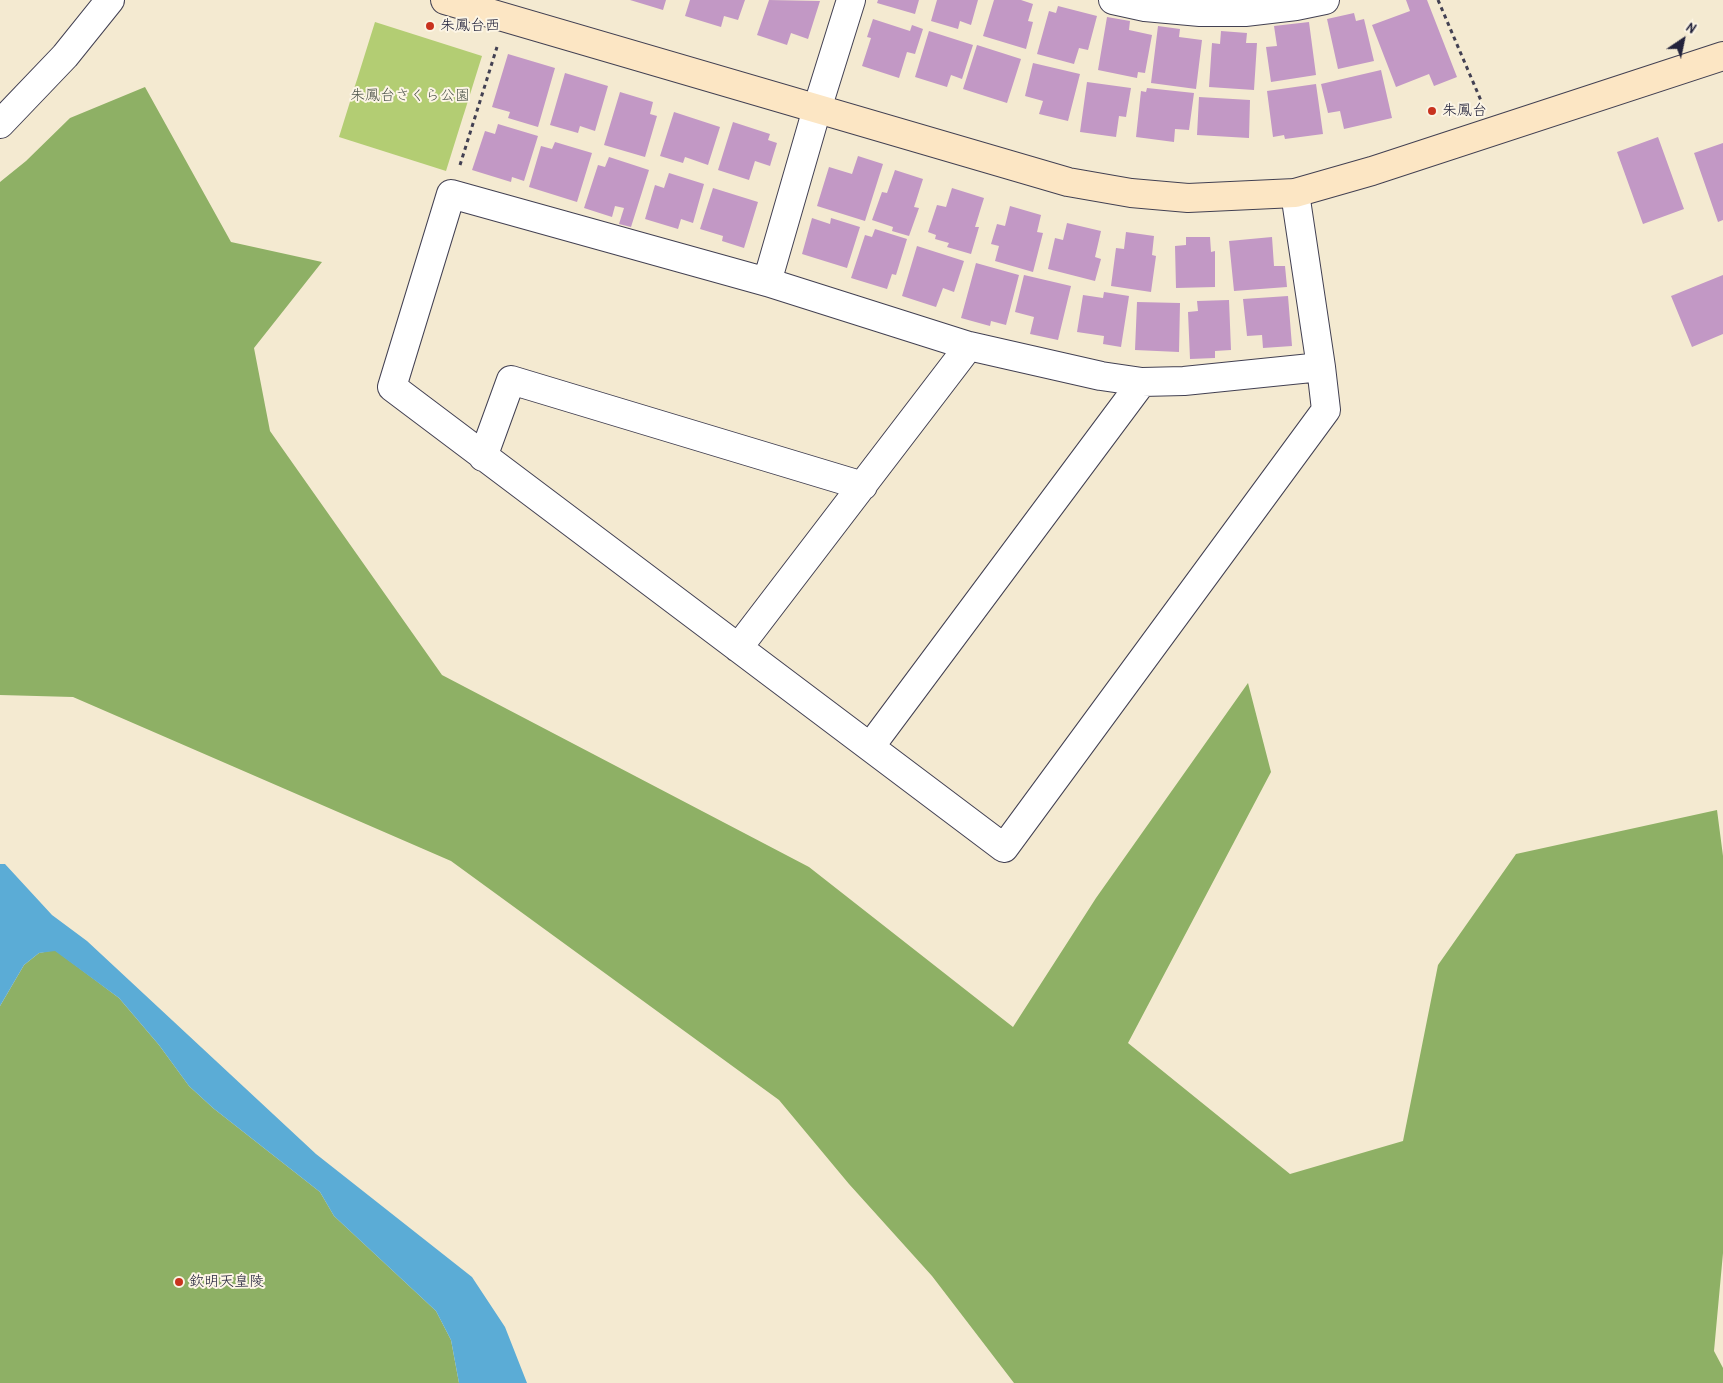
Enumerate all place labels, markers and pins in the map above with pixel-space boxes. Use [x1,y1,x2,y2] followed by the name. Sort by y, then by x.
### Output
[440,17,500,35] place label: 朱鳳台西
[424,20,436,32] marker: 朱鳳台西
[1442,102,1487,120] place label: 朱鳳台
[1426,105,1438,117] marker: 朱鳳台
[189,1273,264,1291] place label: 欽明天皇陵
[173,1276,185,1288] marker: 欽明天皇陵

